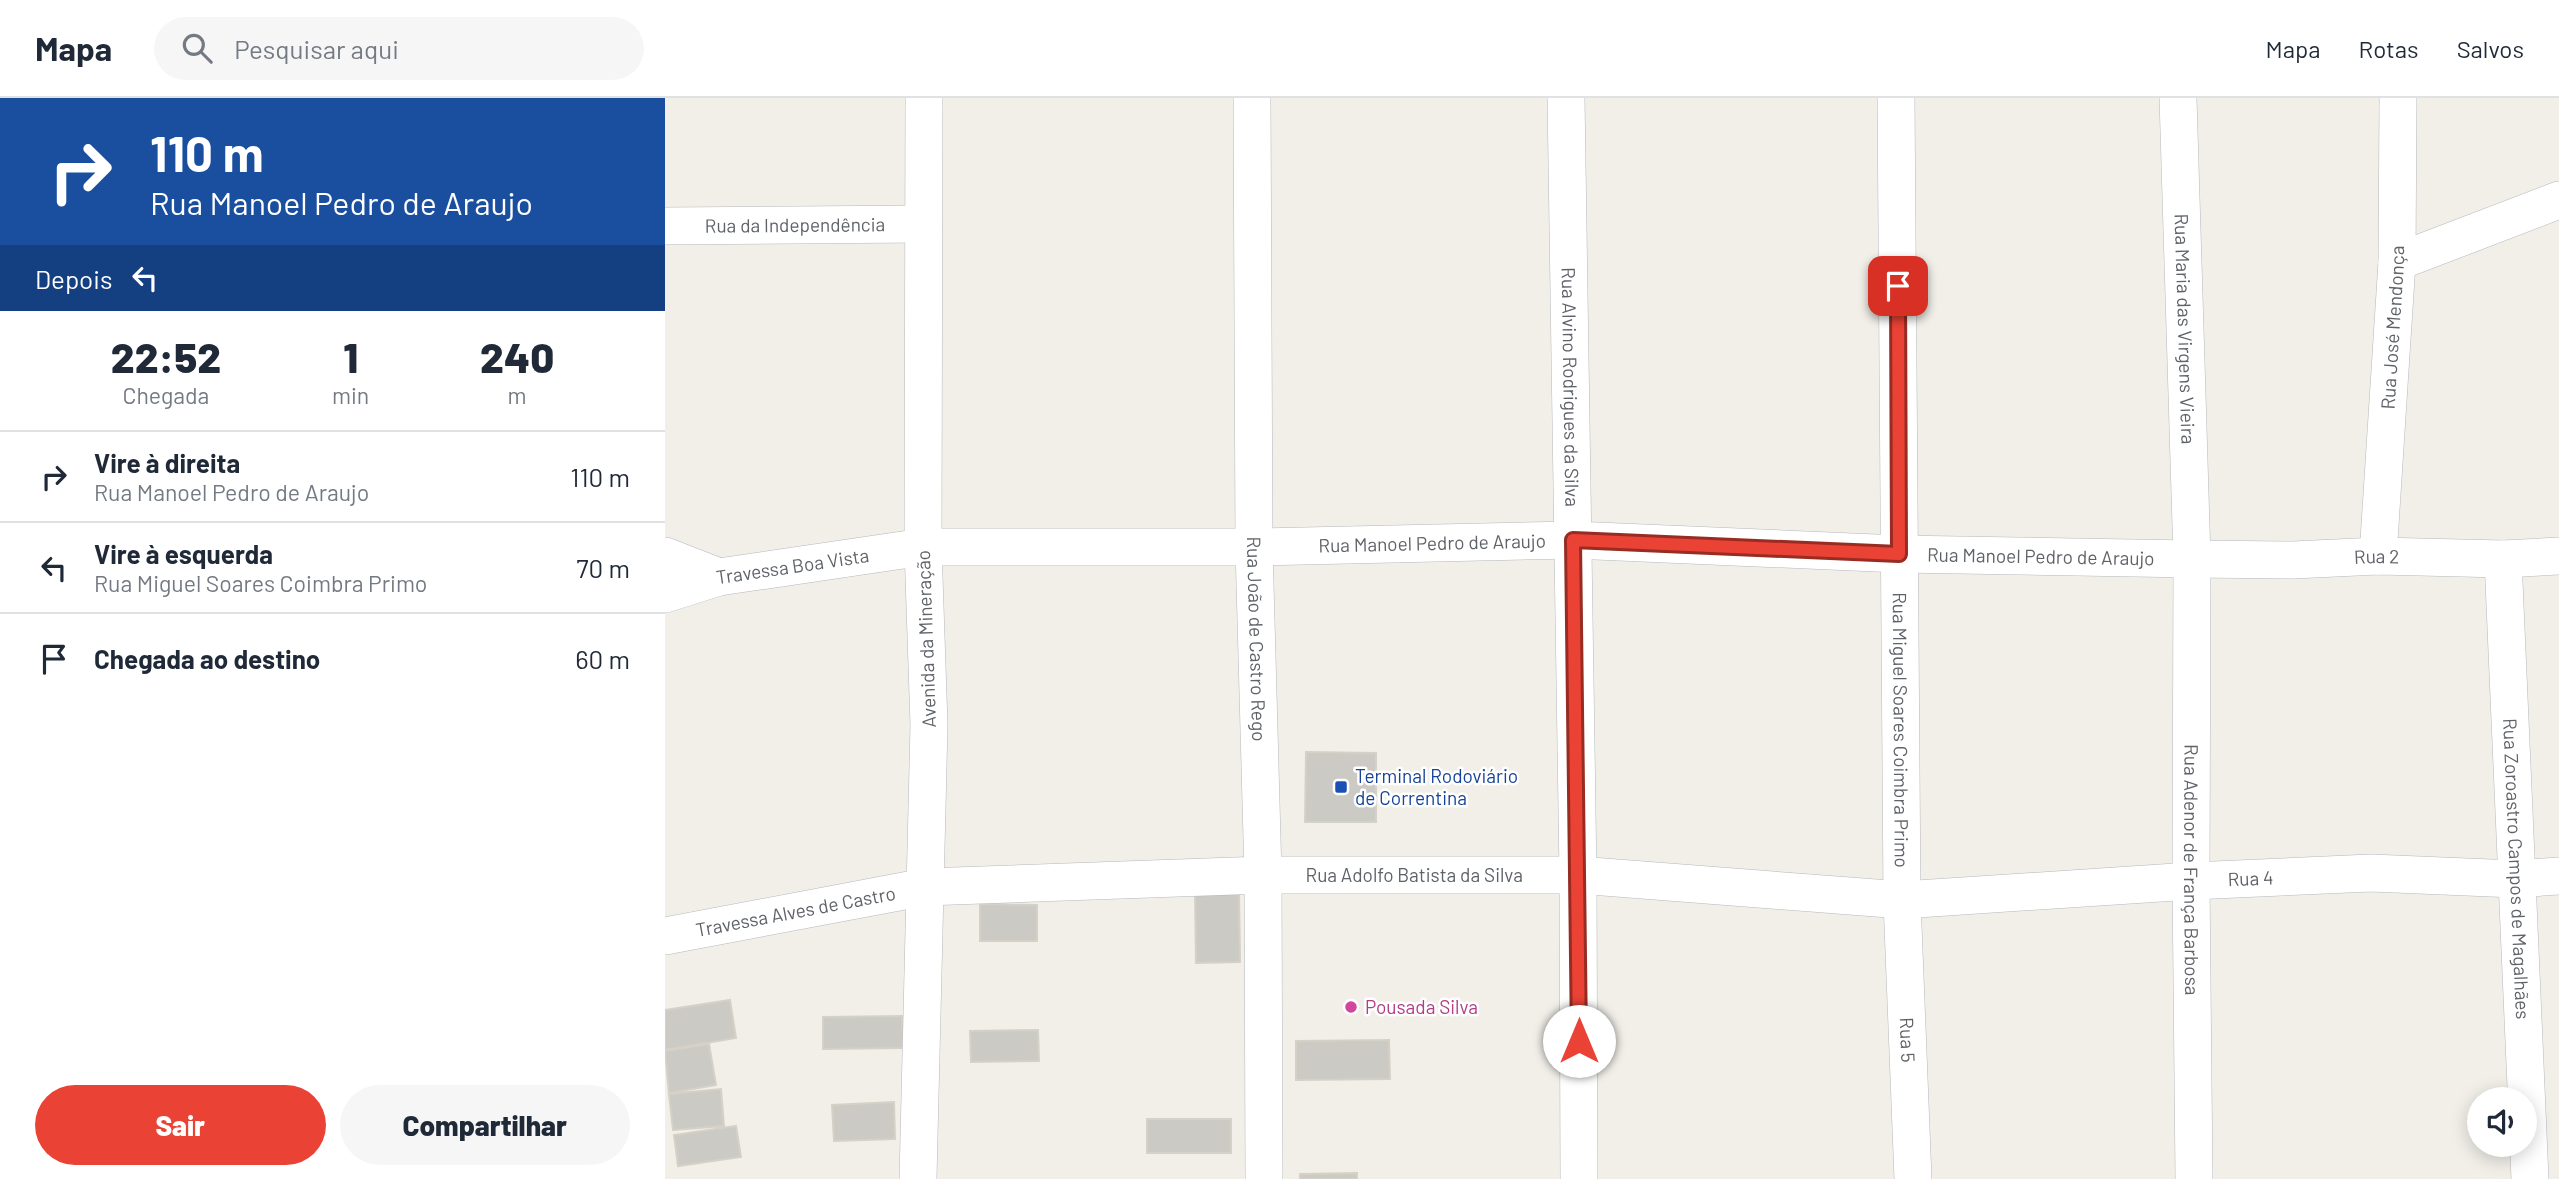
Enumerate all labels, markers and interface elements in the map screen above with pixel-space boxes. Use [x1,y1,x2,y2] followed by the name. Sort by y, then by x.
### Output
[154,17,644,80] search box
[35,28,112,68] text: Mapa
[178,29,216,67] icon: search
[234,33,399,64] text: Pesquisar aqui
[2266,34,2321,63] text: Mapa
[2359,34,2419,63] text: Rotas
[2457,34,2524,63] text: Salvos
[150,123,264,182] text: 110 m
[35,126,126,217] icon: right
[150,183,533,221] text: Rua Manoel Pedro de Araujo
[705,212,885,237] street label: Rua da Independência
[2171,213,2201,445] street label: Rua Maria das Virgens Vieira
[2376,246,2408,410] street label: Rua José Mendonça
[1868,256,1928,316] pin
[126,259,164,297] icon: left
[35,263,112,294] text: Depois
[1558,267,1584,507] street label: Rua Alvino Rodrigues da Silva
[1879,267,1917,305] icon: arrive
[111,331,221,381] text: 22:52
[343,331,358,381] text: 1
[480,331,554,381] text: 240
[123,381,209,409] text: Chegada
[332,381,369,409] text: min
[508,381,527,409] text: m
[94,447,240,478] text: Vire à direita
[35,458,73,496] icon: right
[570,461,630,492] text: 110 m
[94,478,369,506] text: Rua Manoel Pedro de Araujo
[1318,529,1546,557] street label: Rua Manoel Pedro de Araujo
[1243,536,1271,742] street label: Rua João de Castro Rego
[94,538,273,569] text: Vire à esquerda
[1927,542,2155,569] street label: Rua Manoel Pedro de Araujo
[715,543,870,588] street label: Travessa Boa Vista
[2353,544,2400,568] street label: Rua 2
[35,549,73,587] icon: left
[911,550,940,728] street label: Avenida da Mineração
[576,552,630,583] text: 70 m
[94,569,427,597] text: Rua Miguel Soares Coimbra Primo
[1889,592,1914,868] street label: Rua Miguel Soares Coimbra Primo
[35,640,73,678] icon: arrive
[94,643,320,674] text: Chegada ao destino
[575,643,630,674] text: 60 m
[2499,718,2535,1020] street label: Rua Zoroastro Campos de Magalhães
[2180,744,2204,996] street label: Rua Adenor de França Barbosa
[1355,764,1518,809] place label: Terminal Rodoviário de Correntina
[1333,779,1349,795] marker: Terminal Rodoviário de Correntina
[1305,863,1523,886] street label: Rua Adolfo Batista da Silva
[2227,865,2274,890] street label: Rua 4
[694,881,897,941] street label: Travessa Alves de Castro
[1365,995,1478,1018] place label: Pousada Silva
[1343,999,1359,1015] marker: Pousada Silva
[1542,1004,1616,1078] position arrow
[1896,1017,1920,1063] street label: Rua 5
[35,1085,326,1165] button: Sair
[340,1085,630,1165] button: Compartilhar
[2467,1087,2537,1157] map controls
[2467,1087,2537,1157] button: sound

